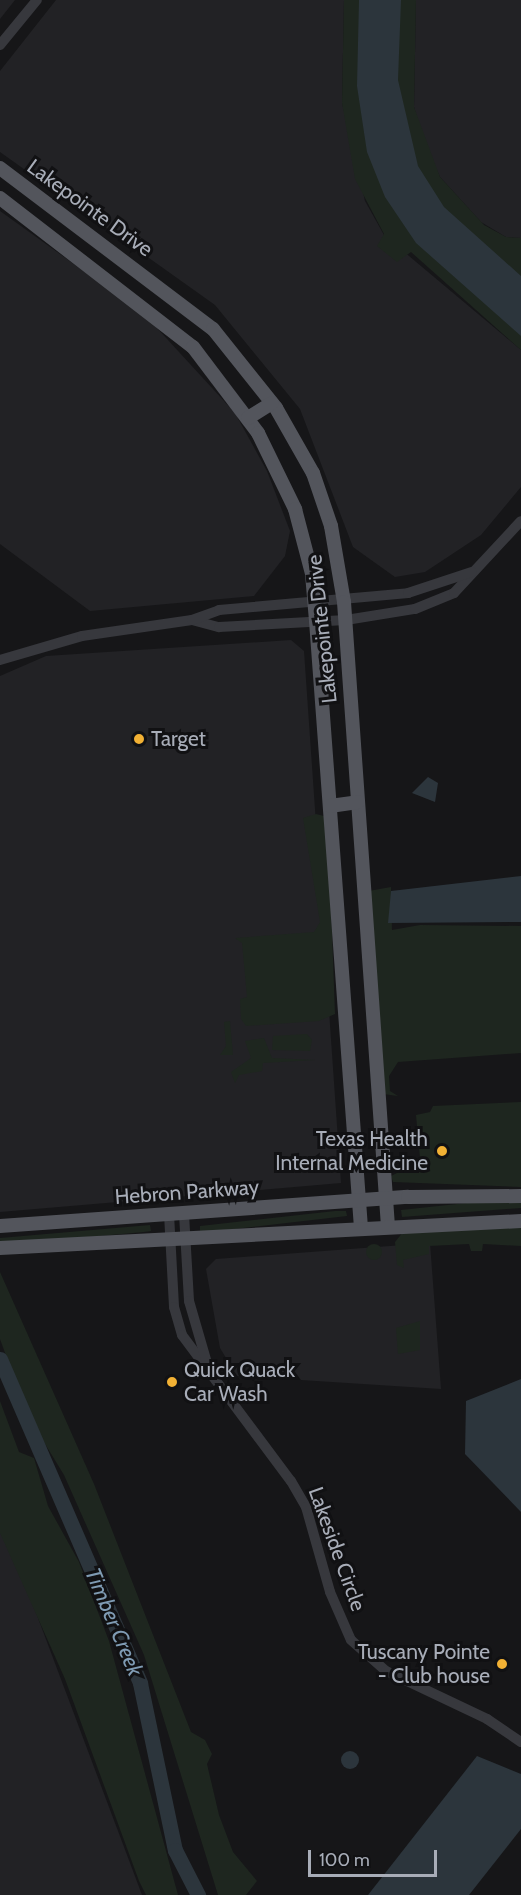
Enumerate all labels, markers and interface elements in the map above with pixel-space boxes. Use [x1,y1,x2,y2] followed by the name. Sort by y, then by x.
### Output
[22,154,158,262] street label: Lakepointe Drive
[302,554,342,704] street label: Lakepointe Drive
[151,726,206,752] place label: Target
[132,732,146,746] marker: Target
[275,1126,428,1176] place label: Texas Health Internal Medicine
[433,1142,451,1160] marker: Texas Health Internal Medicine
[114,1174,260,1210] street label: Hebron Parkway
[184,1357,295,1407] place label: Quick Quack Car Wash
[165,1375,179,1389] marker: Quick Quack Car Wash
[303,1484,371,1614] street label: Lakeside Circle
[79,1564,149,1680] water label: Timber Creek
[357,1639,490,1689] place label: Tuscany Pointe - Club house
[495,1657,509,1671] marker: Tuscany Pointe - Club house
[311,1838,440,1876] scale bar
[319,1849,370,1871] text: 100 m

